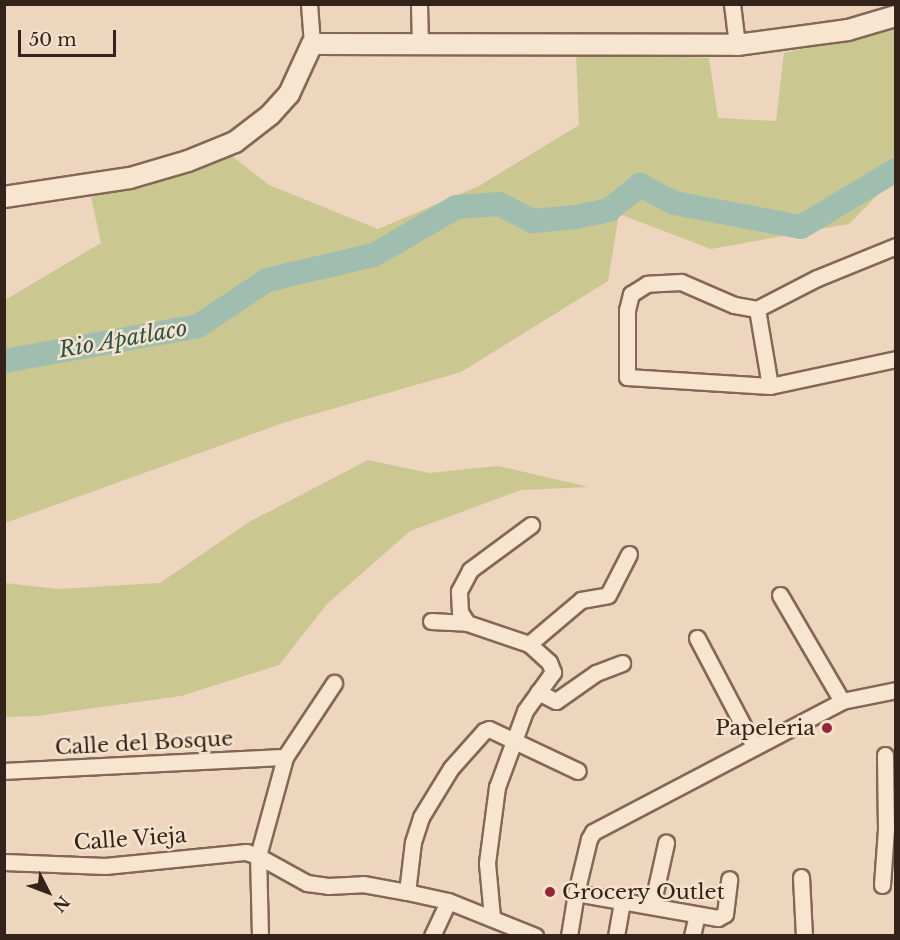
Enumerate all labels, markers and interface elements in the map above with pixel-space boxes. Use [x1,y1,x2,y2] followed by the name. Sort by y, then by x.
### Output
[21,18,118,56] scale bar
[29,29,77,51] text: 50 m
[56,315,190,363] water label: Rio Apatlaco
[715,715,815,741] place label: Papeleria
[820,721,834,735] marker: Papeleria
[54,726,234,760] street label: Calle del Bosque
[72,822,188,856] street label: Calle Vieja
[18,862,78,922] north arrow
[562,879,725,905] place label: Grocery Outlet
[543,885,557,899] marker: Grocery Outlet
[49,892,74,916] text: N

